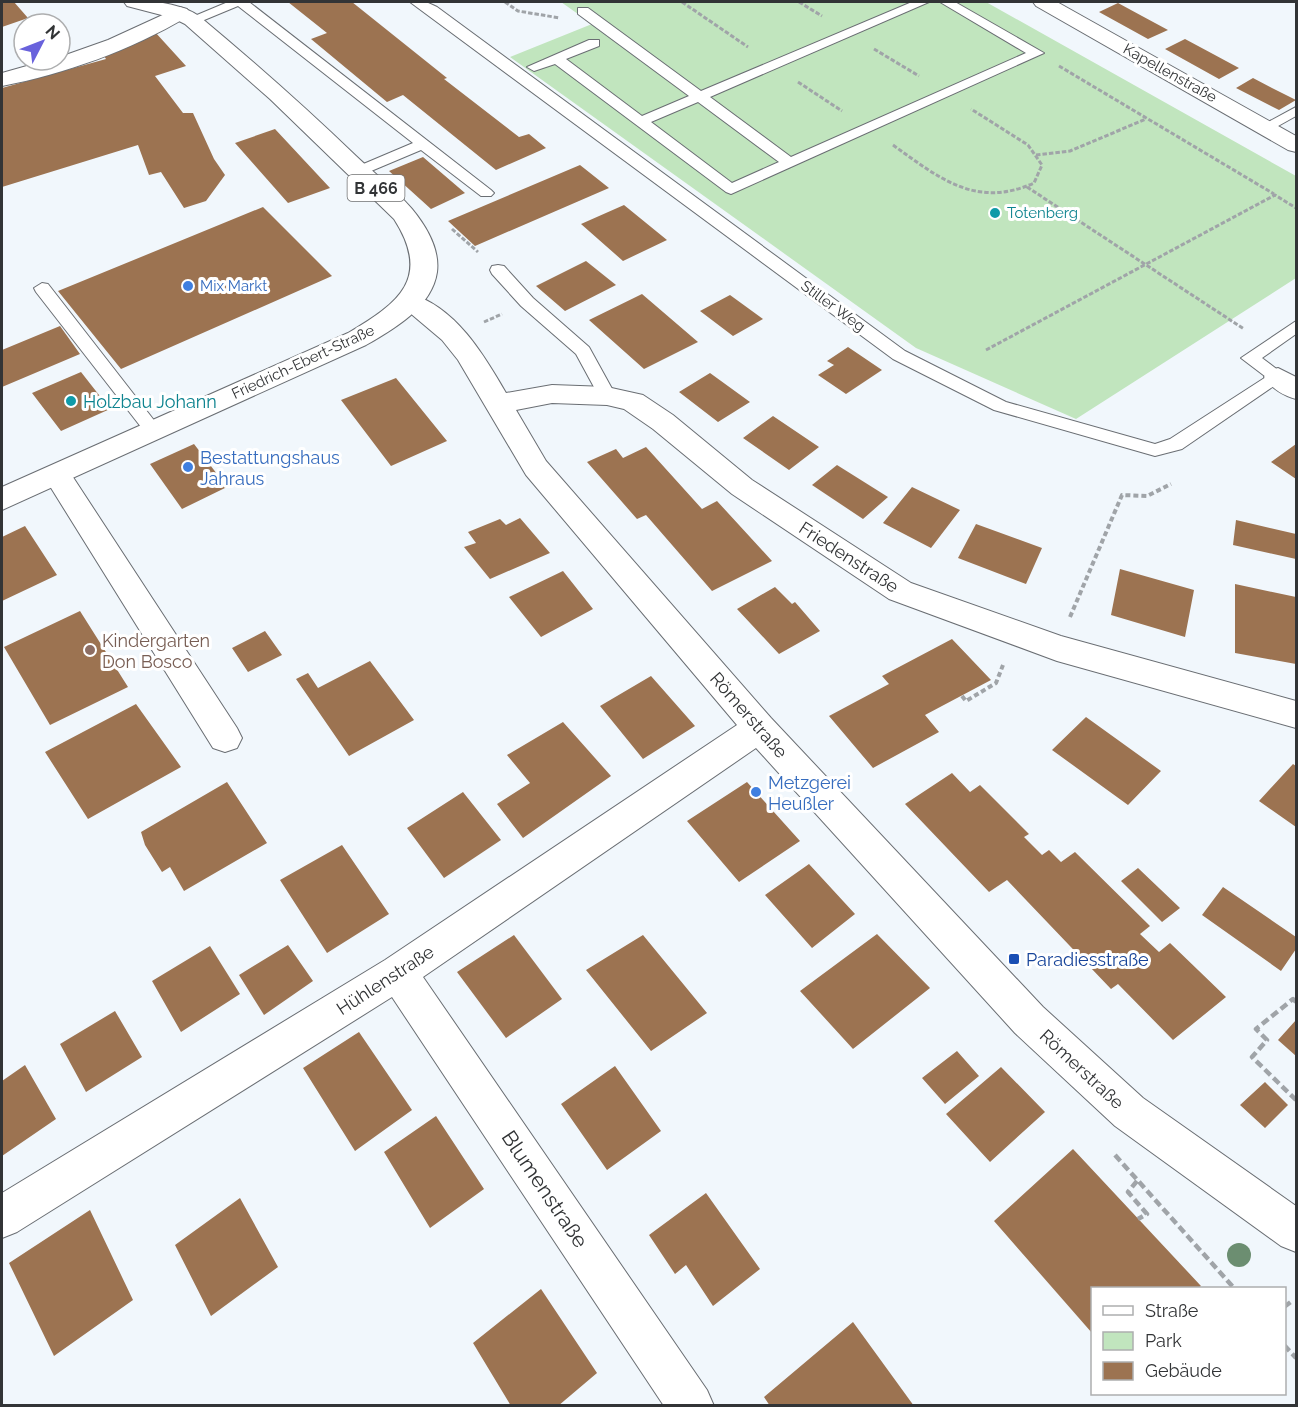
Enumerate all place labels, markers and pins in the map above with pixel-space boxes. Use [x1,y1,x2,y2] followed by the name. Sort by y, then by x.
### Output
[1007,204,1078,222] place label: Totenberg
[988,206,1002,220] marker: Totenberg
[200,277,267,295] place label: Mix Markt
[181,279,195,293] marker: Mix Markt
[83,391,217,412] place label: Holzbau Johann
[64,394,78,408] marker: Holzbau Johann
[200,447,340,489] place label: Bestattungshaus Jahraus
[181,460,195,474] marker: Bestattungshaus Jahraus
[102,630,210,672] place label: Kindergarten Don Bosco
[83,643,97,657] marker: Kindergarten Don Bosco
[768,772,851,814] place label: Metzgerei Heußler
[749,785,763,799] marker: Metzgerei Heußler
[1026,949,1149,970] place label: Paradiesstraße
[1007,952,1021,966] marker: Paradiesstraße

